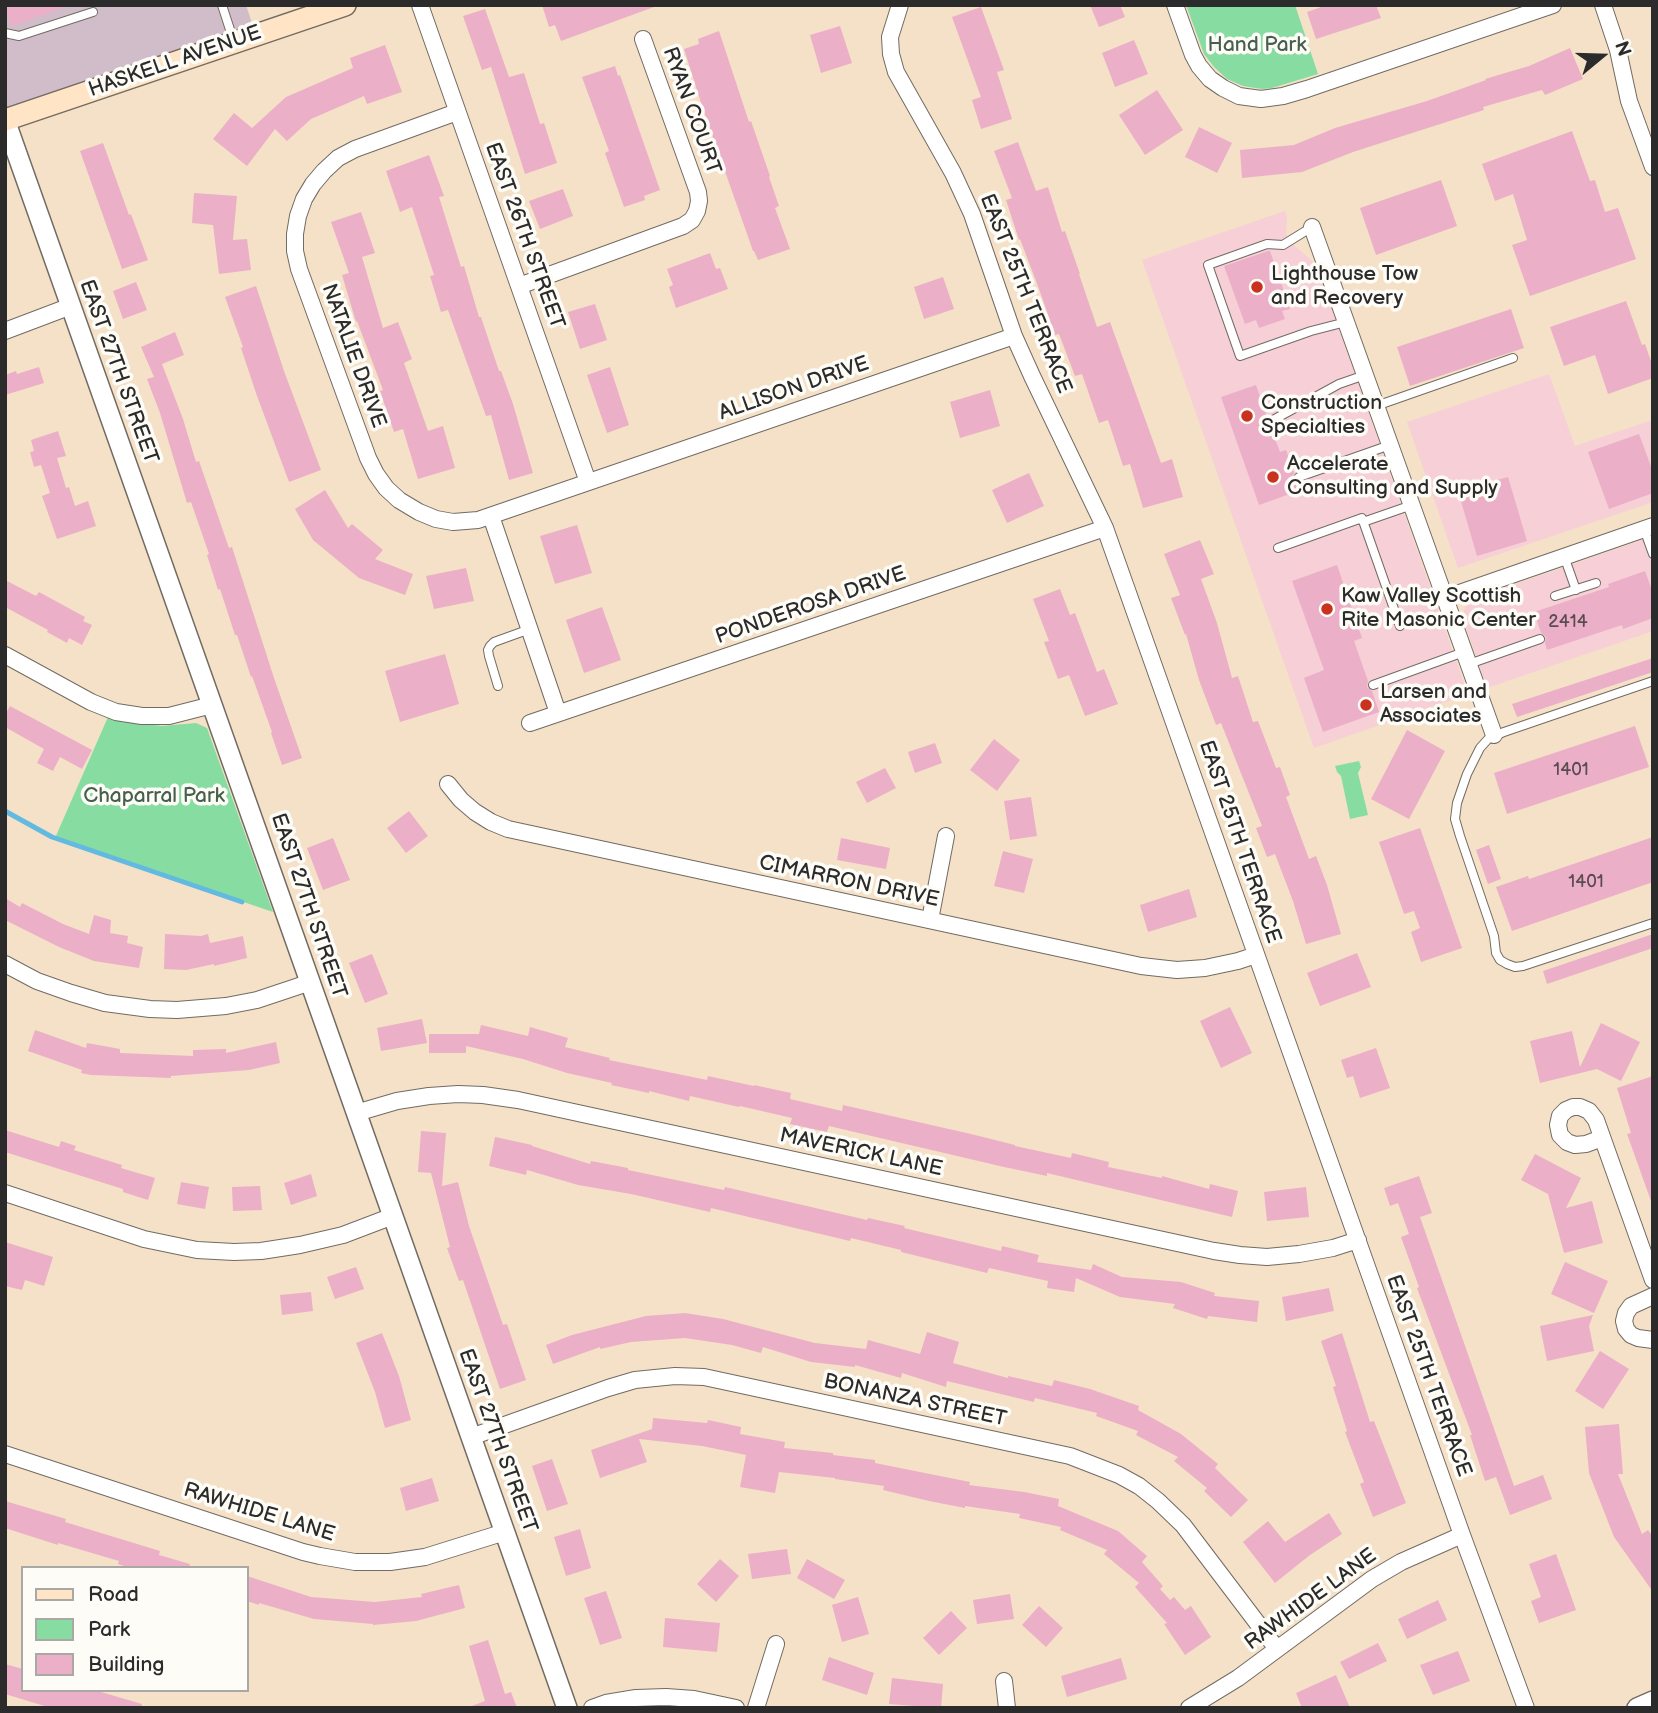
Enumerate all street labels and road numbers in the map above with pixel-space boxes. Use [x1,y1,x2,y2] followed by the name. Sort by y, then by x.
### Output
[85,21,265,103] street label: HASKELL AVENUE
[656,44,726,178] street label: RYAN COURT
[479,139,569,333] street label: EAST 26TH STREET
[973,191,1077,397] street label: EAST 25TH TERRACE
[73,277,163,467] street label: EAST 27TH STREET
[315,281,391,431] street label: NATALIE DRIVE
[716,351,872,427] street label: ALLISON DRIVE
[712,562,910,650] street label: PONDEROSA DRIVE
[1192,737,1286,947] street label: EAST 25TH TERRACE
[265,810,351,1002] street label: EAST 27TH STREET
[757,851,941,913] street label: CIMARRON DRIVE
[777,1123,945,1183] street label: MAVERICK LANE
[1380,1272,1476,1480] street label: EAST 25TH TERRACE
[452,1346,542,1536] street label: EAST 27TH STREET
[821,1369,1009,1433] street label: BONANZA STREET
[180,1478,338,1548] street label: RAWHIDE LANE
[1240,1544,1382,1656] street label: RAWHIDE LANE

